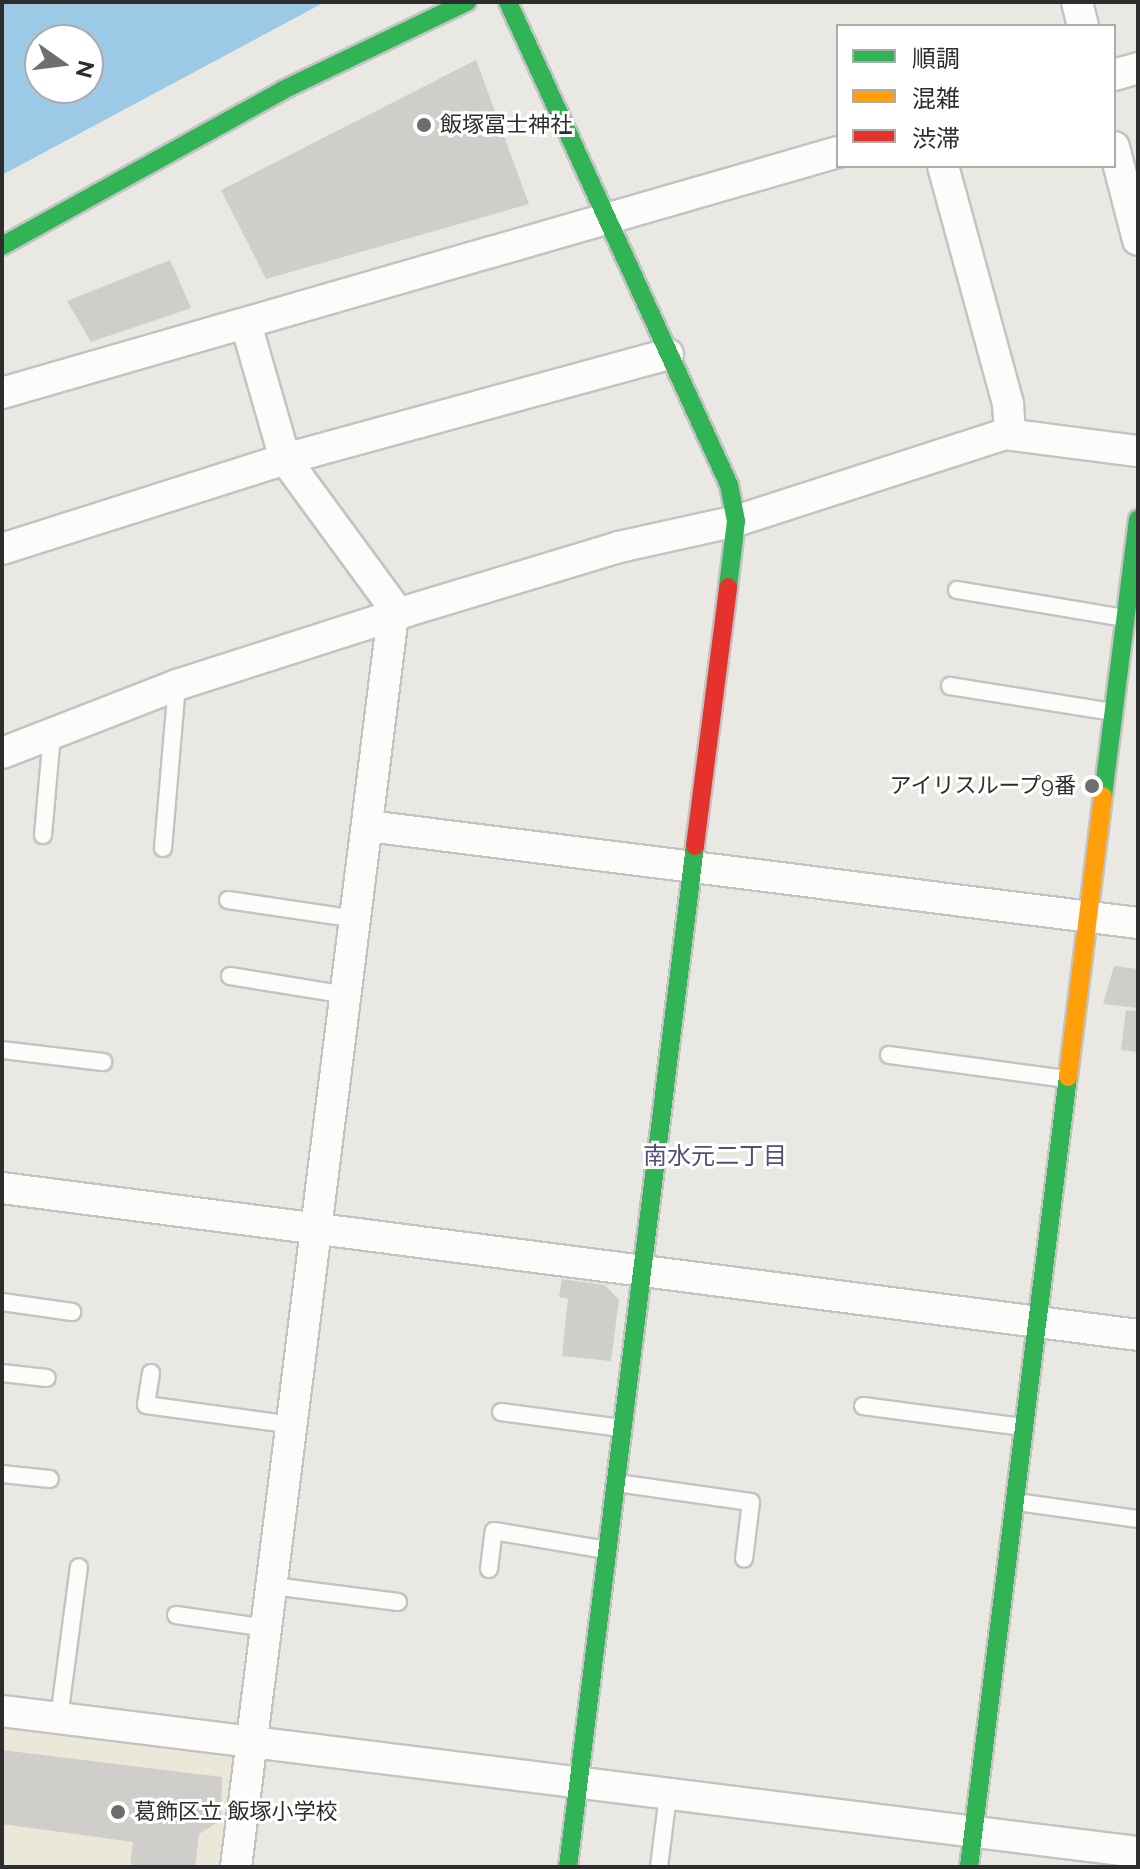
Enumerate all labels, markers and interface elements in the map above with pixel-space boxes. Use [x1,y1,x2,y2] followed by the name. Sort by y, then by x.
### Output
[24,24,104,104] north arrow
[836,24,1116,168] legend
[912,44,960,73] text: 順調
[71,58,100,81] text: N
[912,84,960,113] text: 混雑
[440,112,572,138] place label: 飯塚冨士神社
[415,116,433,134] marker: 飯塚冨士神社
[912,124,960,153] text: 渋滞
[887,773,1076,799] place label: アイリスループ9番
[1083,777,1101,795] marker: アイリスループ9番
[643,1142,787,1170] district label: 南水元二丁目
[134,1799,338,1825] place label: 葛飾区立 飯塚小学校
[109,1803,127,1821] marker: 葛飾区立 飯塚小学校

